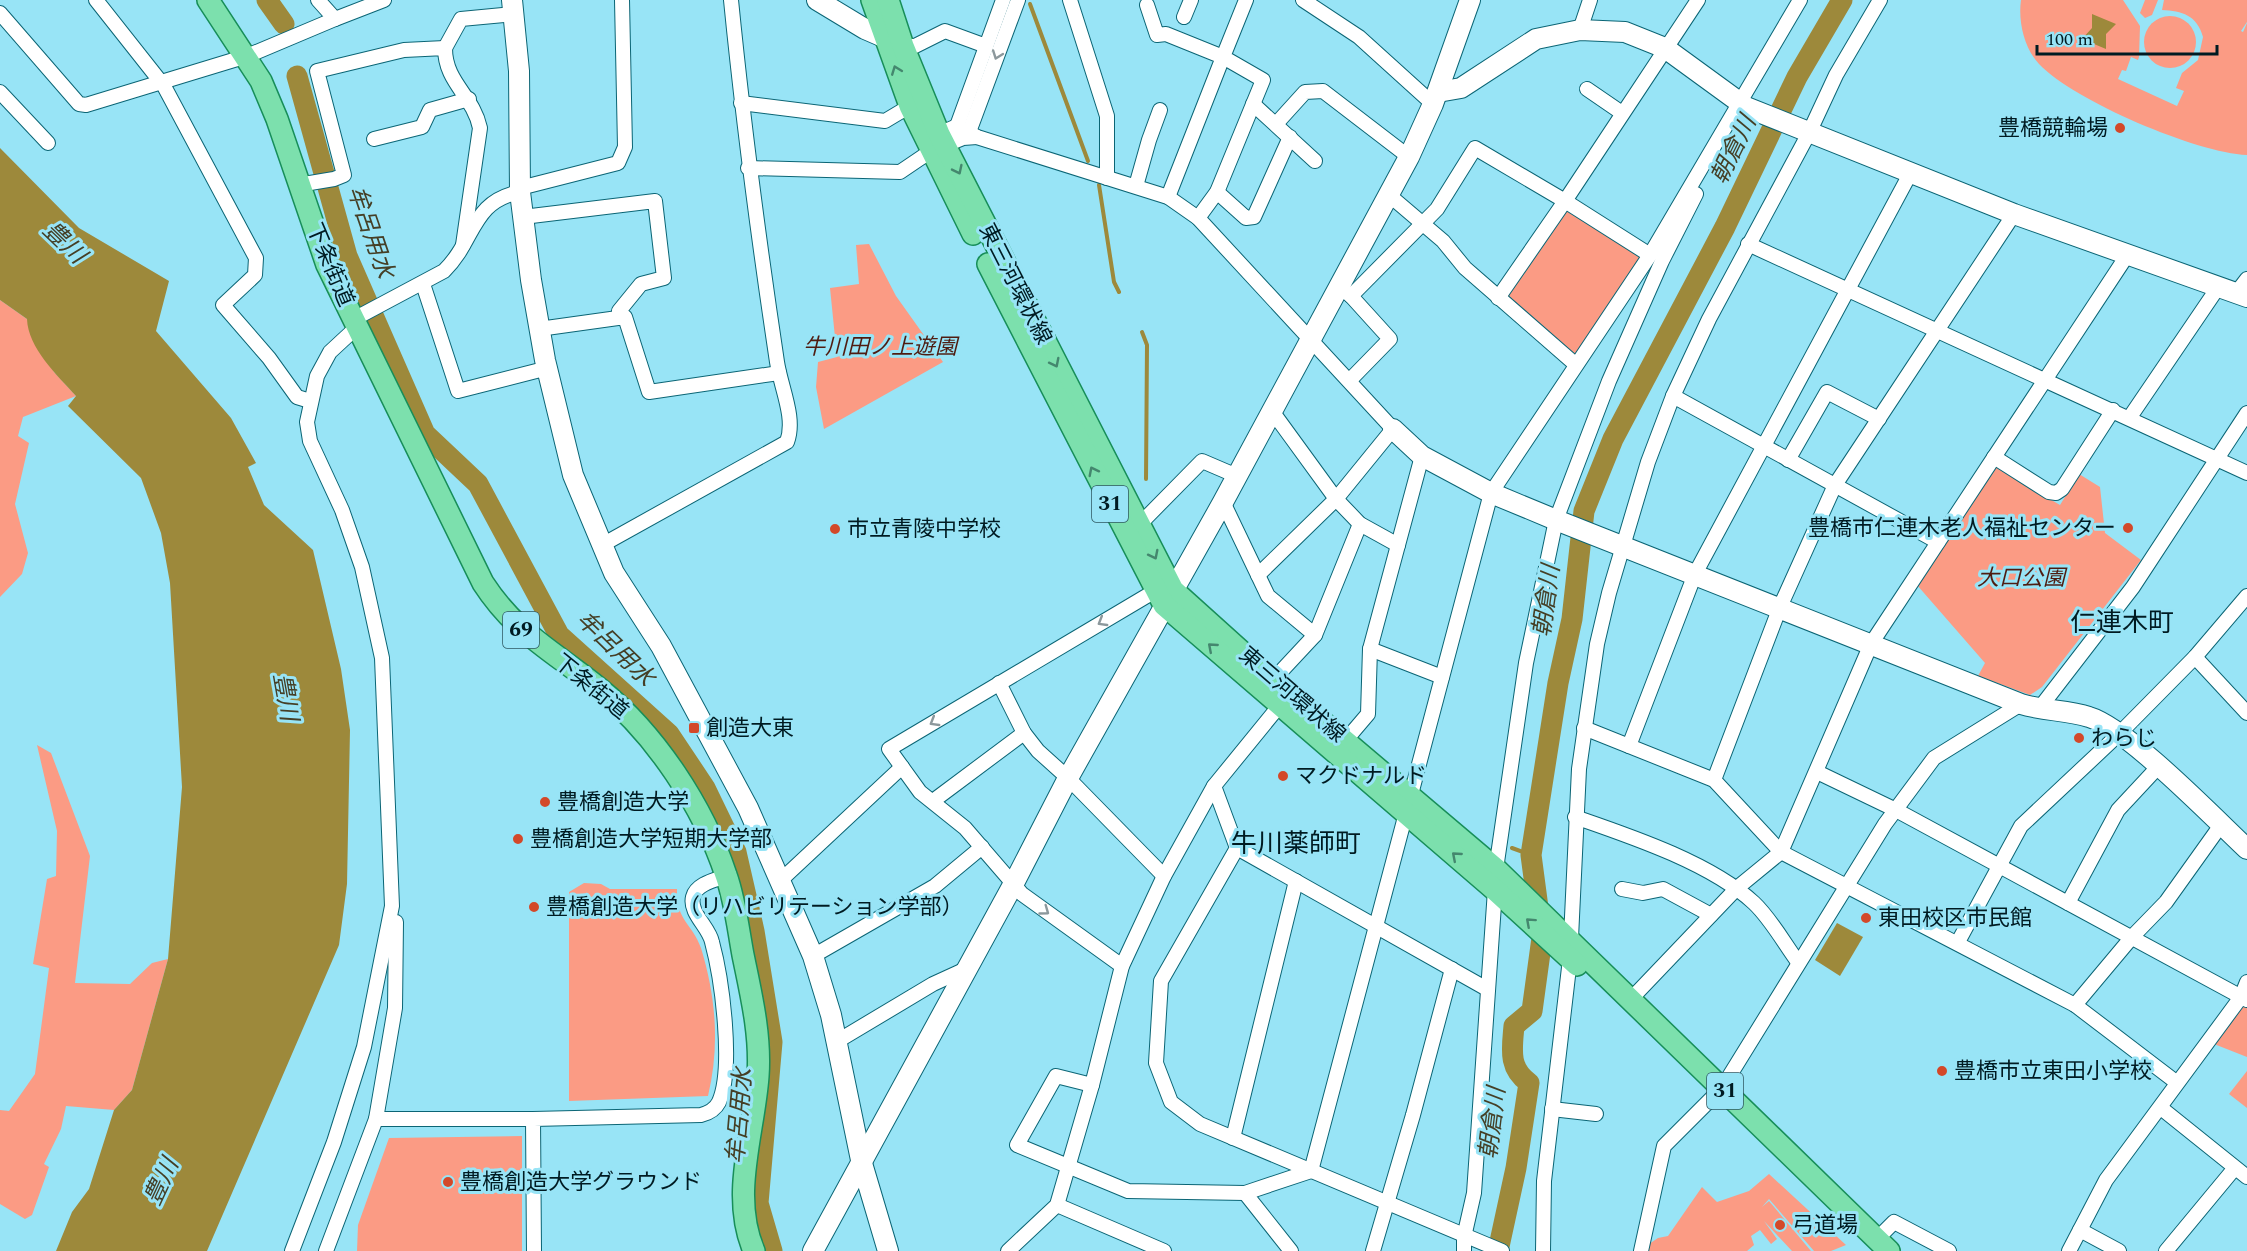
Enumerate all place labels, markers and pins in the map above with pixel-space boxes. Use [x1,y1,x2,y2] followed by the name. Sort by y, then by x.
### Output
[1998,112,2108,145] place label: 豊橋競輪場
[2113,121,2127,135] marker: 豊橋競輪場
[1808,512,2116,545] place label: 豊橋市仁連木老人福祉センター
[847,513,1001,546] place label: 市立青陵中学校
[2121,521,2135,535] marker: 豊橋市仁連木老人福祉センター
[828,522,842,536] marker: 市立青陵中学校
[706,712,794,745] place label: 創造大東
[687,721,701,735] marker: 創造大東
[2091,722,2157,755] place label: わらじ
[2072,731,2086,745] marker: わらじ
[1295,760,1427,793] place label: マクドナルド
[1276,769,1290,783] marker: マクドナルド
[557,786,689,819] place label: 豊橋創造大学
[538,795,552,809] marker: 豊橋創造大学
[530,823,772,856] place label: 豊橋創造大学短期大学部
[511,832,525,846] marker: 豊橋創造大学短期大学部
[546,891,964,924] place label: 豊橋創造大学（リハビリテーション学部）
[527,900,541,914] marker: 豊橋創造大学（リハビリテーション学部）
[1878,902,2032,935] place label: 東田校区市民館
[1859,911,1873,925] marker: 東田校区市民館
[1954,1055,2152,1088] place label: 豊橋市立東田小学校
[1935,1064,1949,1078] marker: 豊橋市立東田小学校
[460,1166,702,1199] place label: 豊橋創造大学グラウンド
[441,1175,455,1189] marker: 豊橋創造大学グラウンド
[1792,1209,1858,1242] place label: 弓道場
[1773,1218,1787,1232] marker: 弓道場

